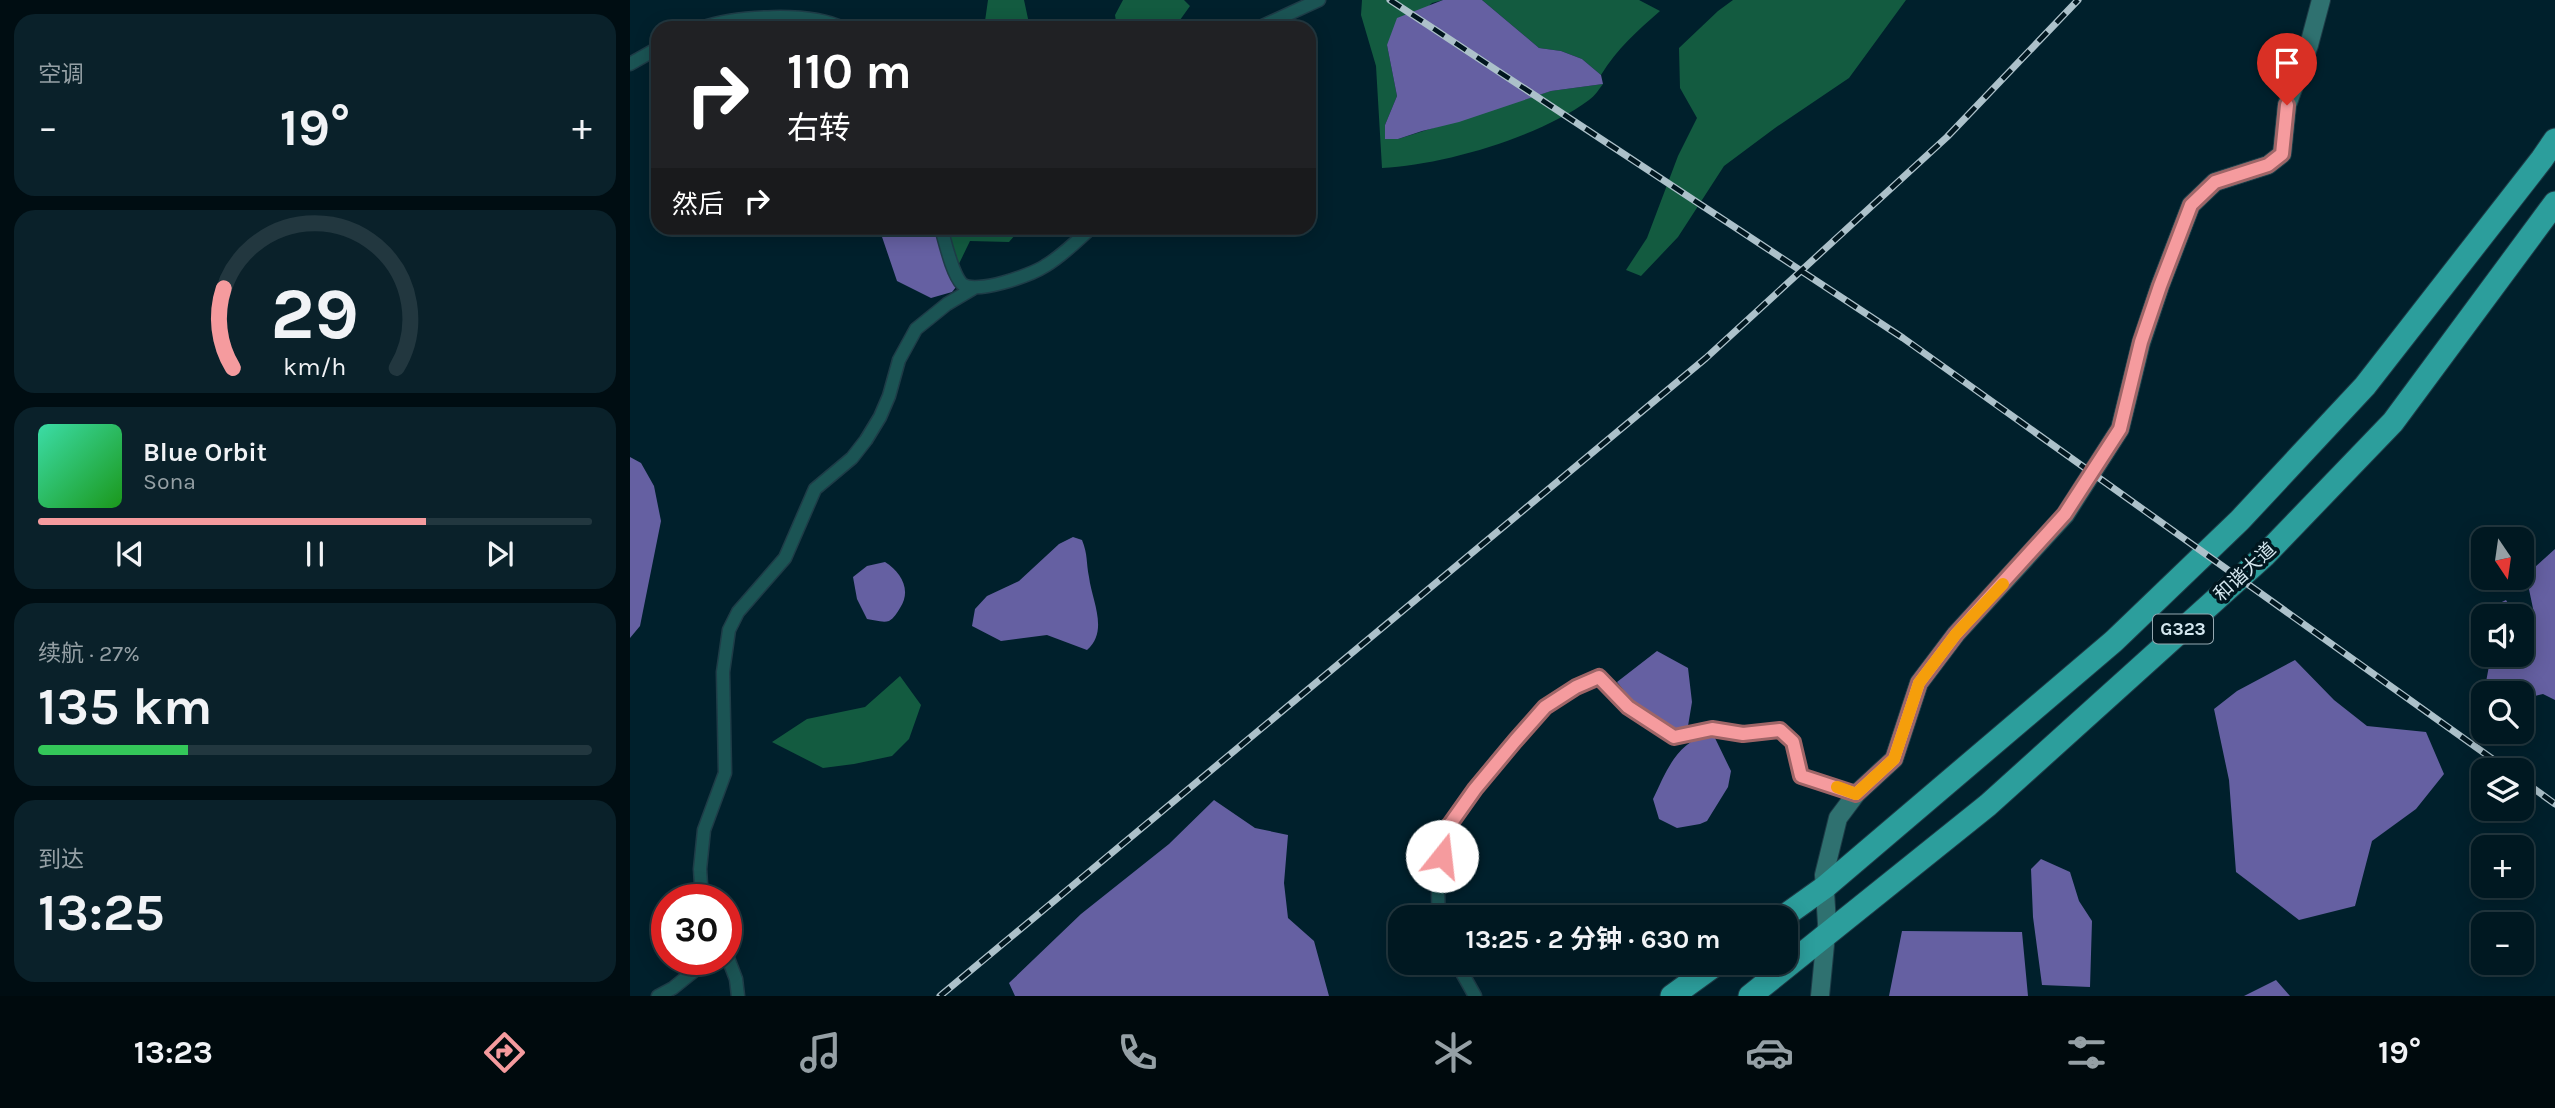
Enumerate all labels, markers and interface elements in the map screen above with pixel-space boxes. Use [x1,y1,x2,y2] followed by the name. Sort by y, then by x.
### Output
[2257,33,2317,105] pin
[787,43,912,100] text: 110 m
[2268,44,2306,82] icon: arrive
[672,49,763,140] icon: right
[38,61,84,88] text: 空调
[280,97,350,158] text: 19°
[38,105,58,150] text: −
[572,105,592,150] text: +
[787,110,851,147] text: 右转
[738,182,776,220] icon: right
[672,189,724,220] text: 然后
[271,271,359,356] text: 29
[283,351,347,380] text: km/h
[143,437,267,468] text: Blue Orbit
[143,468,196,495] text: Sona
[2471,527,2534,590] north arrow
[2471,527,2534,975] map controls
[111,535,149,573] icon: previous
[296,535,334,573] icon: pause
[481,535,519,573] icon: next
[2210,538,2280,606] street label: 和谐大道
[2471,604,2534,667] button: sound
[2153,614,2213,644] road number: G323
[38,640,140,667] text: 续航 · 27%
[38,676,212,737] text: 135 km
[2471,681,2534,744] button: search
[2471,758,2534,821] button: layers
[1405,819,1479,893] position arrow
[2471,835,2534,898] button: +
[38,846,84,873] text: 到达
[38,882,165,943] text: 13:25
[651,884,742,975] speed limit sign: 30
[2471,912,2534,975] button: −
[1466,924,1720,955] text: 13:25 · 2 分钟 · 630 m
[480,1028,529,1077] icon: directions
[796,1028,845,1077] icon: music
[1113,1028,1162,1077] icon: phone
[1429,1028,1478,1077] icon: climate
[1745,1028,1794,1077] icon: car
[2062,1028,2111,1077] icon: filters
[134,1034,213,1071] text: 13:23
[2378,1034,2421,1071] text: 19°

